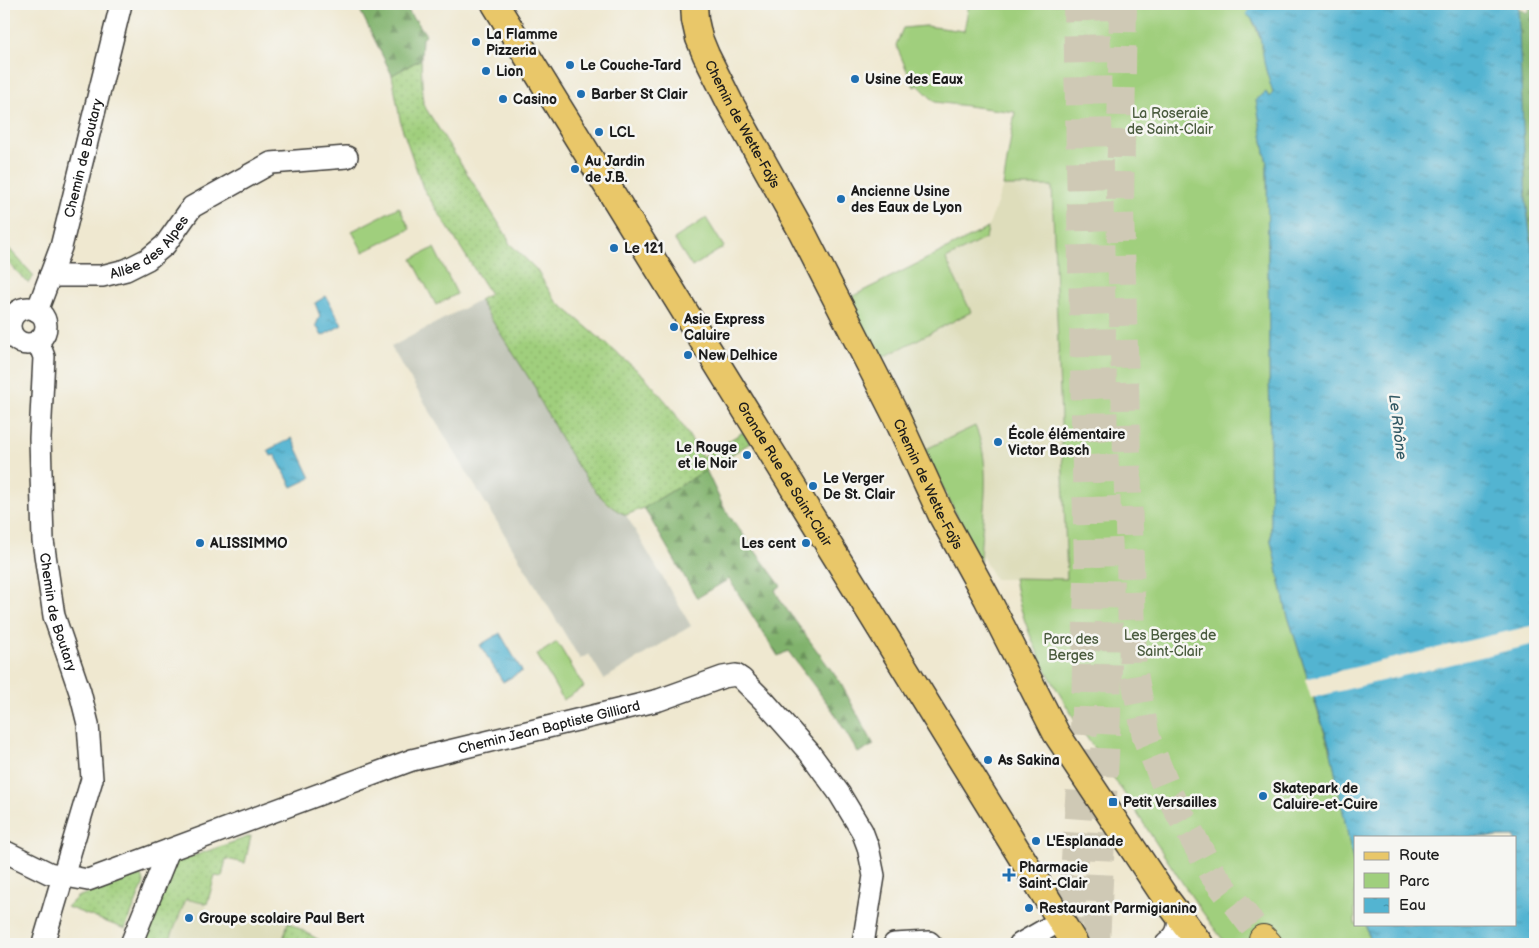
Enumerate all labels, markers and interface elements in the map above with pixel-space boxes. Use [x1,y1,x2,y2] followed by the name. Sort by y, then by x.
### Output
[486,26,558,59] place label: La Flamme Pizzeria
[470,36,482,48] marker: La Flamme Pizzeria
[580,57,681,74] place label: Le Couche-Tard
[701,57,784,191] street label: Chemin de Wette-Faÿs
[564,59,576,71] marker: Le Couche-Tard
[496,63,523,80] place label: Lion
[480,65,492,77] marker: Lion
[865,71,964,88] place label: Usine des Eaux
[849,73,861,85] marker: Usine des Eaux
[591,86,688,103] place label: Barber St Clair
[575,88,587,100] marker: Barber St Clair
[513,91,557,108] place label: Casino
[497,93,509,105] marker: Casino
[61,96,106,219] street label: Chemin de Boutary
[1127,105,1214,138] park label: La Roseraie de Saint-Clair
[609,124,635,141] place label: LCL
[593,126,605,138] marker: LCL
[584,153,645,186] place label: Au Jardin de J.B.
[569,163,581,175] marker: Au Jardin de J.B.
[850,183,962,216] place label: Ancienne Usine des Eaux de Lyon
[835,193,847,205] marker: Ancienne Usine des Eaux de Lyon
[108,212,192,283] street label: Allée des Alpes
[624,240,664,257] place label: Le 121
[608,242,620,254] marker: Le 121
[683,311,765,344] place label: Asie Express Caluire
[668,321,680,333] marker: Asie Express Caluire
[698,347,778,364] place label: New Delhice
[682,349,694,361] marker: New Delhice
[1384,393,1411,461] water label: Le Rhône
[733,398,836,550] street label: Grande Rue de Saint-Clair
[889,416,967,552] street label: Chemin de Wette-Faÿs
[1008,424,1125,459] place label: École élémentaire Victor Basch
[992,436,1004,448] marker: École élémentaire Victor Basch
[676,439,737,472] place label: Le Rouge et le Noir
[741,449,753,461] marker: Le Rouge et le Noir
[823,470,896,503] place label: Le Verger De St. Clair
[807,480,819,492] marker: Le Verger De St. Clair
[209,535,288,552] place label: ALISSIMMO
[741,535,796,552] place label: Les cent
[194,537,206,549] marker: ALISSIMMO
[800,537,812,549] marker: Les cent
[36,552,81,674] street label: Chemin de Boutary
[1124,627,1216,660] park label: Les Berges de Saint-Clair
[1043,631,1099,664] park label: Parc des Berges
[456,697,642,758] street label: Chemin Jean Baptiste Gilliard
[997,752,1060,769] place label: As Sakina
[982,754,994,766] marker: As Sakina
[1273,780,1378,813] place label: Skatepark de Caluire-et-Cuire
[1257,790,1269,802] marker: Skatepark de Caluire-et-Cuire
[1123,794,1217,811] place label: Petit Versailles
[1107,796,1119,808] marker: Petit Versailles
[1046,833,1123,850] place label: L'Esplanade
[1030,835,1042,847] marker: L'Esplanade
[1354,836,1516,926] legend
[1399,846,1440,865] text: Route
[1019,859,1088,892] place label: Pharmacie Saint-Clair
[1003,869,1015,881] marker: Pharmacie Saint-Clair
[1399,872,1429,891] text: Parc
[1399,896,1426,915] text: Eau
[1039,900,1197,917] place label: Restaurant Parmigianino
[1023,902,1035,914] marker: Restaurant Parmigianino
[199,910,365,927] place label: Groupe scolaire Paul Bert
[183,912,195,924] marker: Groupe scolaire Paul Bert

